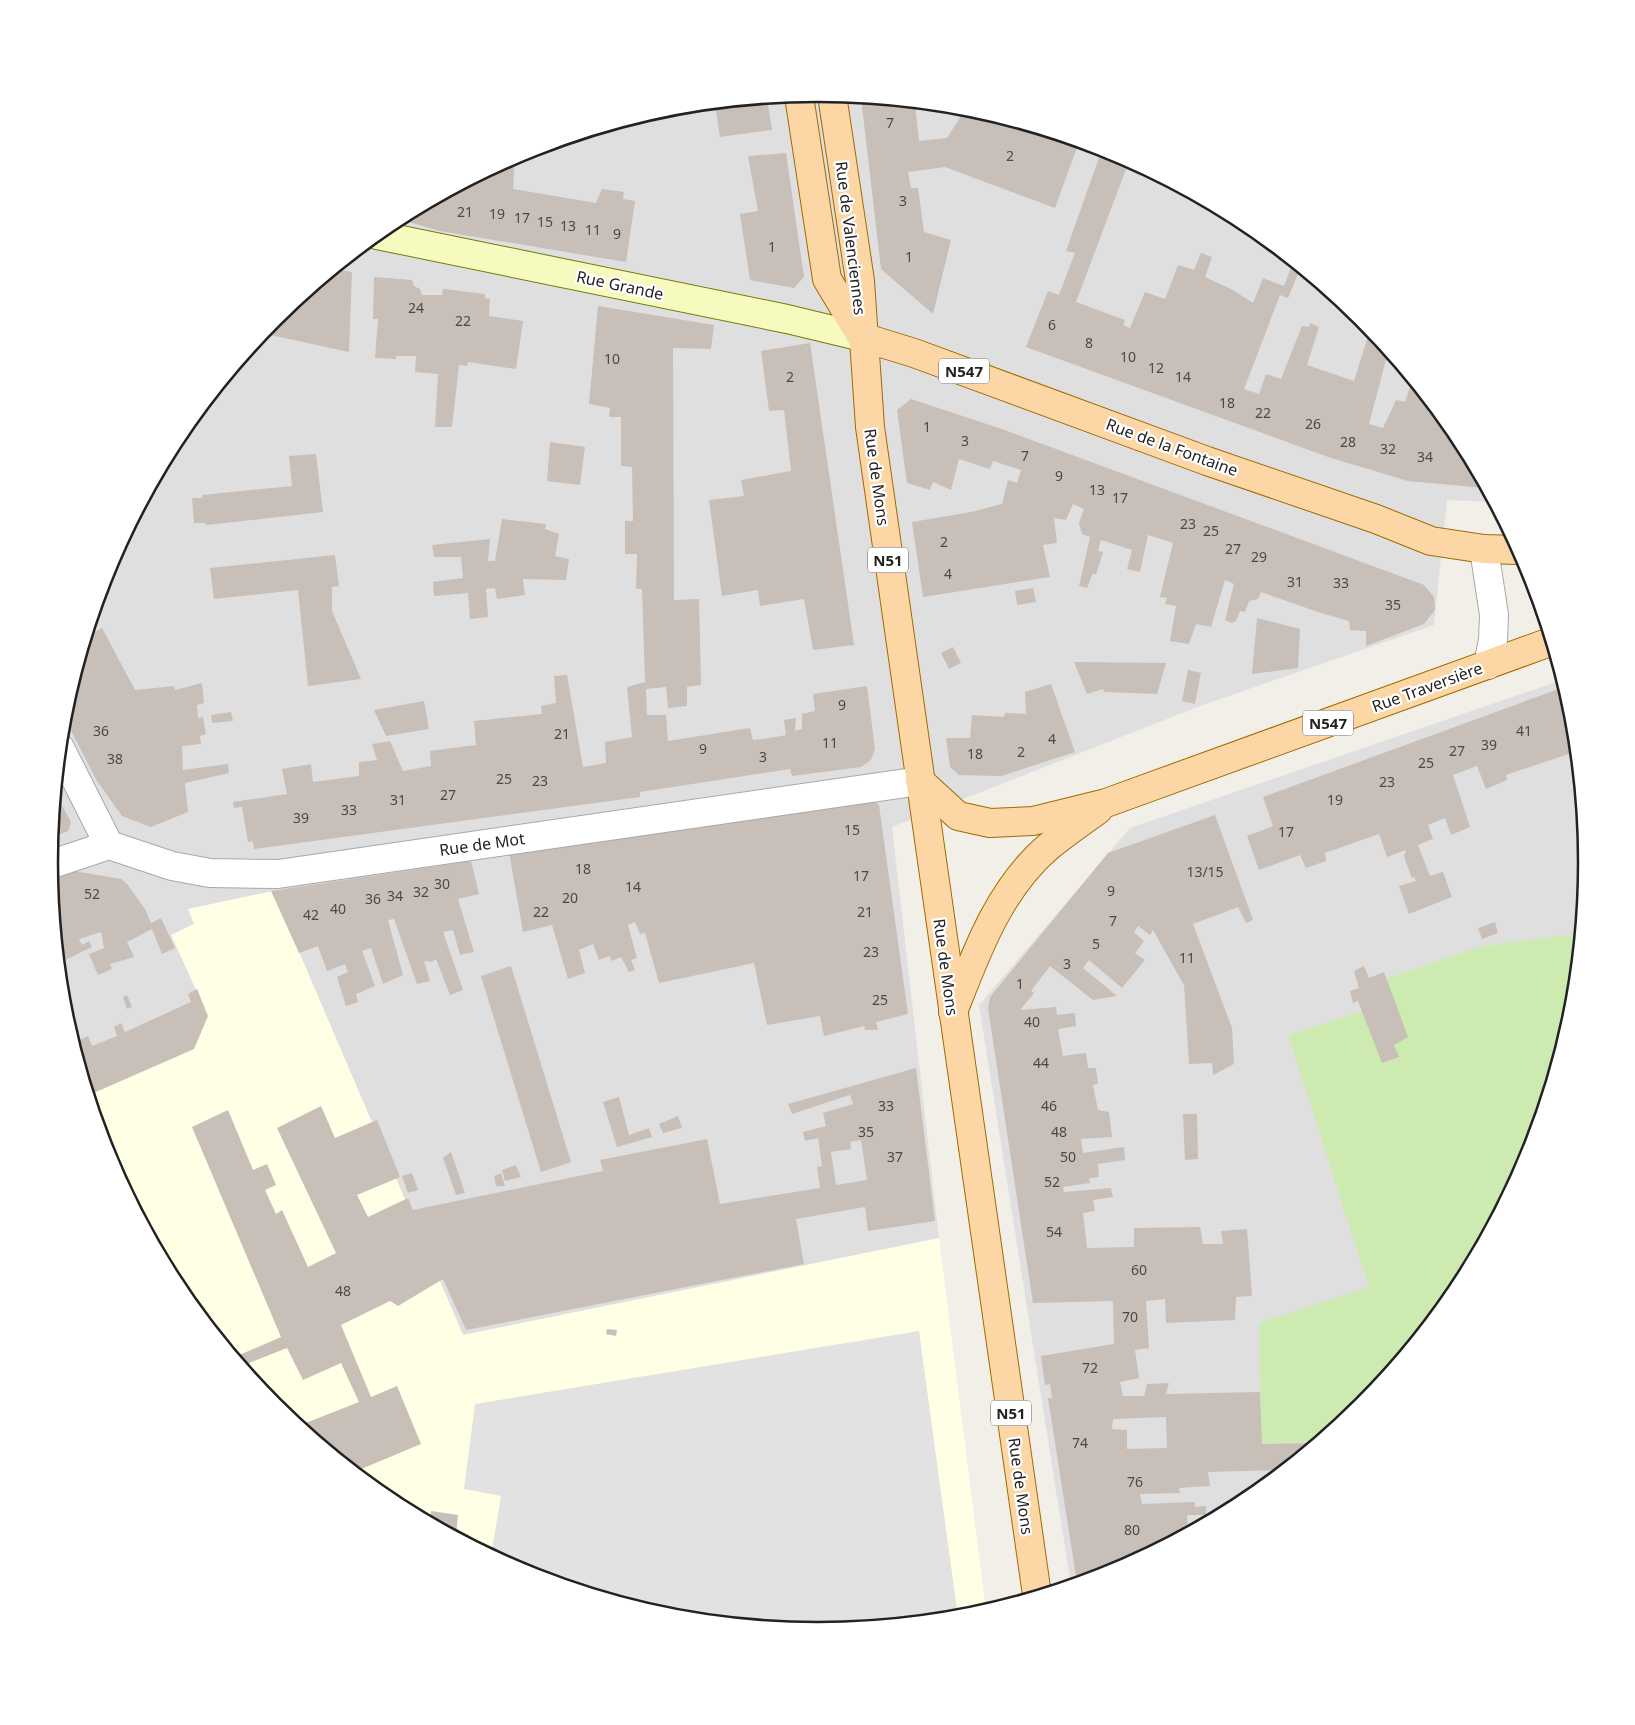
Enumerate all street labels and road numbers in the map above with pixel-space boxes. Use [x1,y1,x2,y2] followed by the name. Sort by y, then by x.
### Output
[831,160,871,316] street label: Rue de Valenciennes
[574,265,666,305] street label: Rue Grande
[939,358,989,384] road number: N547
[1103,413,1241,481] street label: Rue de la Fontaine
[859,427,895,527] street label: Rue de Mons
[868,548,908,572] road number: N51
[1369,657,1485,717] street label: Rue Traversière
[1303,710,1353,736] road number: N547
[438,827,526,861] street label: Rue de Mot
[928,917,964,1017] street label: Rue de Mons
[991,1400,1031,1426] road number: N51
[1003,1436,1039,1536] street label: Rue de Mons

